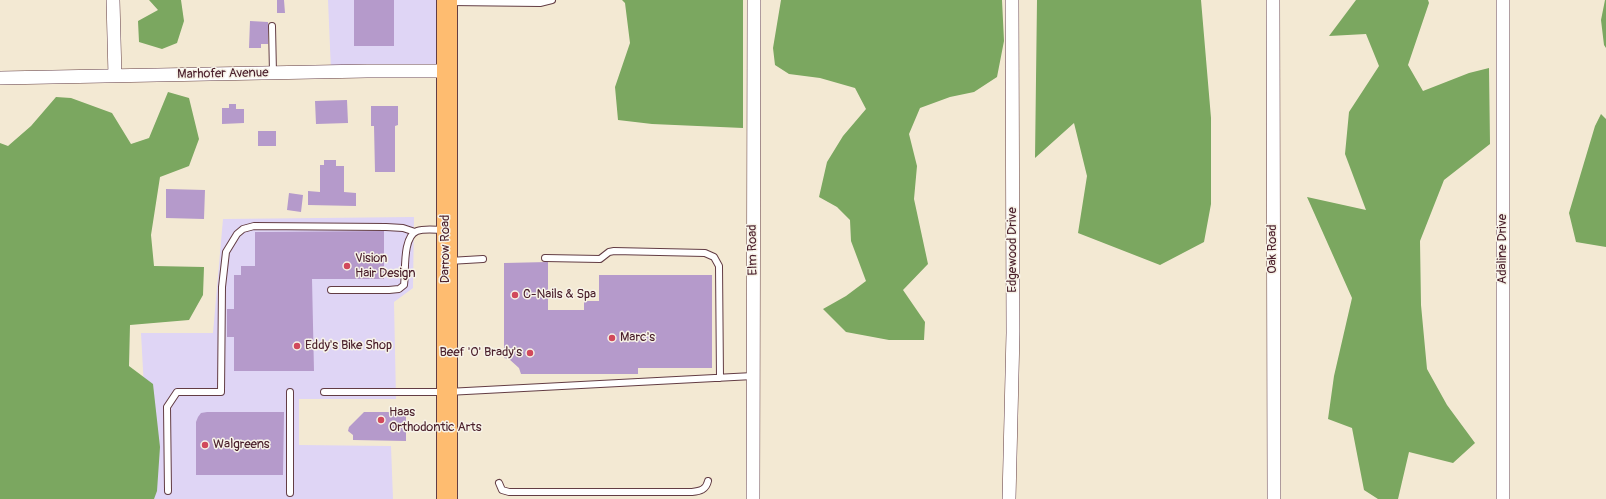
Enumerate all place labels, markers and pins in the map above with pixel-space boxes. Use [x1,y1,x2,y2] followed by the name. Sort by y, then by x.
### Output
[355,251,416,282] place label: Vision Hair Design
[342,261,352,271] marker: Vision Hair Design
[523,287,596,303] place label: C-Nails & Spa
[510,290,520,300] marker: C-Nails & Spa
[620,330,655,346] place label: Marc's
[607,333,617,343] marker: Marc's
[305,338,392,354] place label: Eddy's Bike Shop
[292,341,302,351] marker: Eddy's Bike Shop
[439,345,522,361] place label: Beef 'O' Brady's
[525,348,535,358] marker: Beef 'O' Brady's
[389,405,482,436] place label: Haas Orthodontic Arts
[376,415,386,425] marker: Haas Orthodontic Arts
[213,437,270,453] place label: Walgreens
[200,440,210,450] marker: Walgreens

